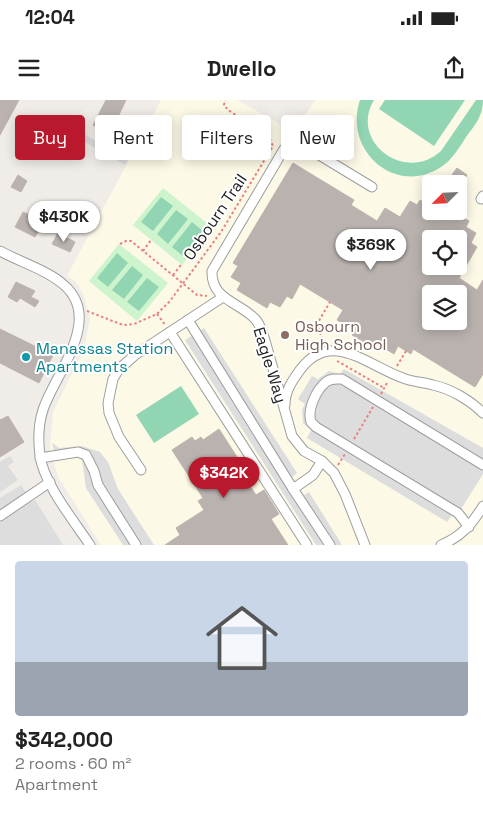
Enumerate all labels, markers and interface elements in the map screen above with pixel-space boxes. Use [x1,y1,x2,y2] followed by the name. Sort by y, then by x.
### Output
[25,5,75,30] text: 12:04
[15,54,43,82] icon: menu
[207,54,276,82] text: Dwello
[440,54,468,82] icon: share
[15,115,85,160] chip: Buy
[95,115,172,160] chip: Rent
[182,115,271,160] chip: Filters
[281,115,354,160] chip: New
[178,170,252,264] street label: Osbourn Trail
[422,175,468,220] north arrow
[422,175,467,330] map controls
[29,200,99,243] pin: $430K
[39,206,89,227] text: $430K
[336,228,406,271] pin: $369K
[422,230,467,275] button: locate
[346,234,396,255] text: $369K
[422,285,467,330] button: layers
[295,316,386,355] place label: Osbourn High School
[249,324,291,406] street label: Eagle Way
[279,329,291,341] marker: Osbourn High School
[36,338,173,377] place label: Manassas Station Apartments
[20,351,32,363] marker: Manassas Station Apartments
[189,456,259,499] pin: $342K
[199,462,249,483] text: $342K
[197,593,287,683] icon: home
[15,726,113,753] text: $342,000
[15,753,131,774] text: 2 rooms · 60 m²
[15,774,98,795] text: Apartment

